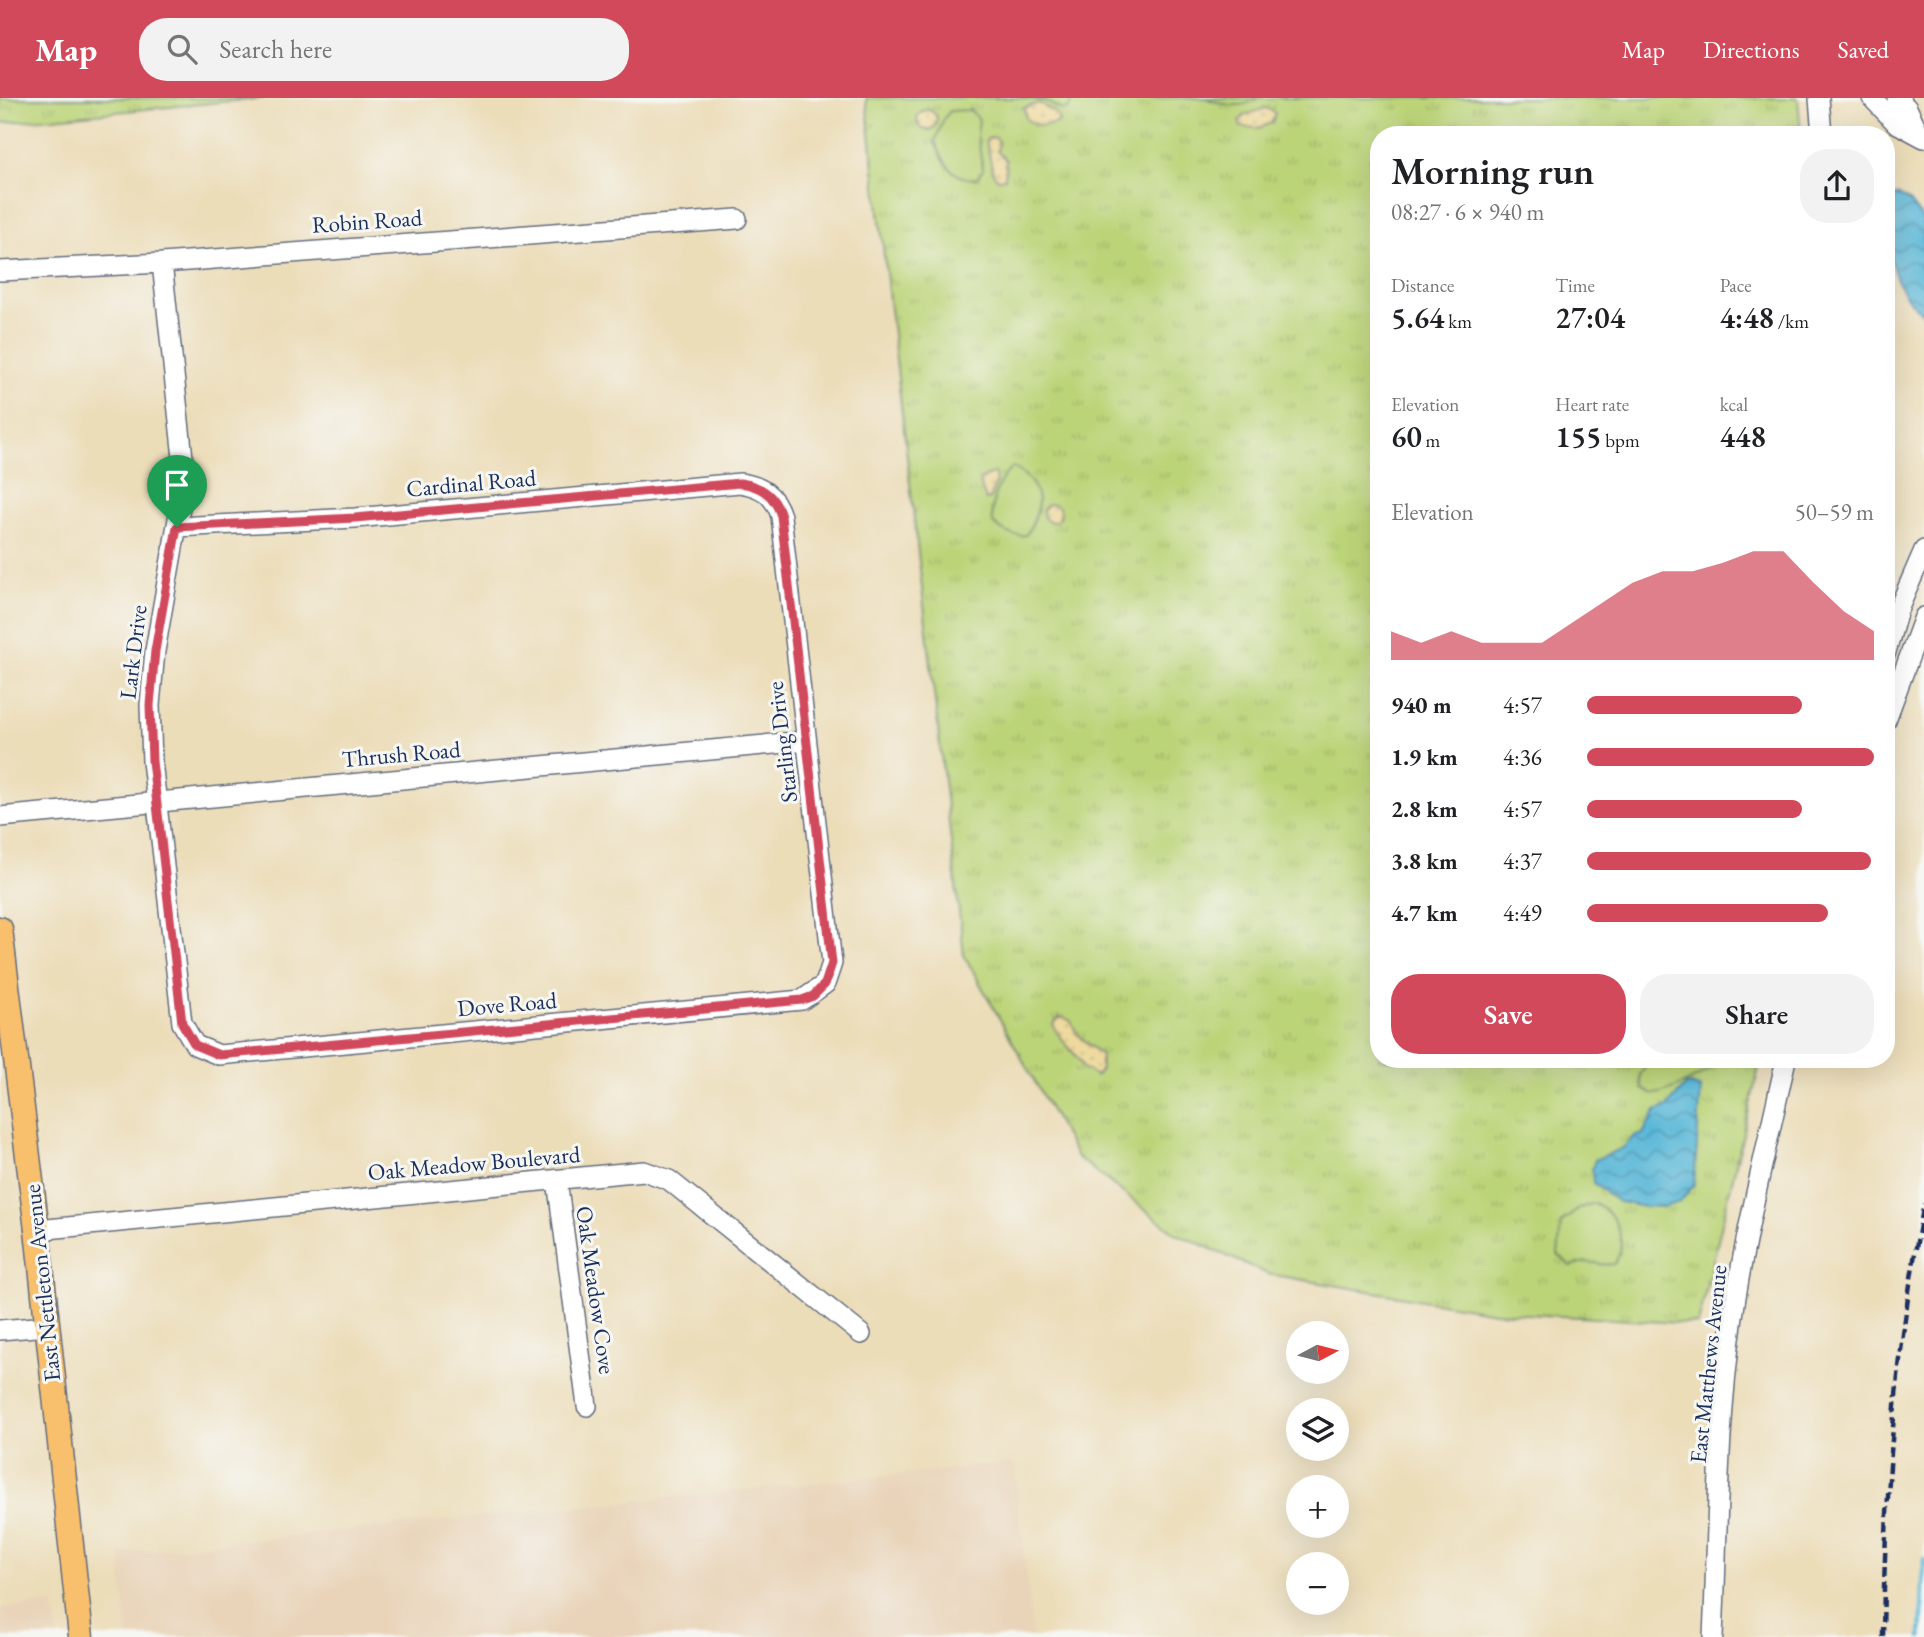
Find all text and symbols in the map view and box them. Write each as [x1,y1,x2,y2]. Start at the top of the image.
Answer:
search box [139,18,629,81]
text: Map [35,28,97,71]
icon: search [163,30,201,68]
text: Search here [219,32,332,66]
text: Map [1622,34,1665,65]
text: Directions [1703,34,1800,65]
text: Saved [1838,34,1889,65]
text: Morning run [1391,146,1594,195]
button: share [1800,149,1874,223]
text: 08:27 · 6 × 940 m [1391,197,1544,227]
street label: Robin Road [311,202,423,240]
text: Distance [1391,273,1454,298]
text: Time [1555,273,1595,298]
text: Pace [1720,273,1752,298]
text: 5.64 [1391,298,1444,337]
text: 27:04 [1555,298,1625,337]
text: 4:48 [1720,298,1774,337]
text: km [1444,309,1472,334]
text: /km [1774,309,1809,334]
text: Elevation [1391,392,1459,417]
text: Heart rate [1555,392,1629,417]
text: kcal [1720,392,1748,417]
text: 60 [1391,417,1422,456]
text: 155 [1555,417,1602,456]
text: 448 [1720,417,1766,456]
text: m [1422,428,1440,453]
text: bpm [1602,428,1640,453]
pin [147,455,207,527]
street label: Cardinal Road [405,462,537,504]
icon: arrive [158,466,196,504]
text: Elevation [1391,497,1474,527]
text: 50–59 m [1795,497,1874,527]
street label: Lark Drive [112,603,154,701]
street label: Starling Drive [760,680,804,804]
text: 940 m [1391,690,1452,720]
text: 4:57 [1503,690,1542,720]
street label: Thrush Road [340,734,462,774]
text: 1.9 km [1391,742,1458,772]
text: 4:36 [1503,742,1542,772]
text: 2.8 km [1391,794,1458,824]
text: 4:57 [1503,794,1542,824]
text: 3.8 km [1391,846,1458,876]
text: 4:37 [1503,846,1542,876]
text: 4.7 km [1391,898,1458,928]
text: 4:49 [1503,898,1542,928]
button: Save [1391,974,1626,1054]
button: Share [1640,974,1874,1054]
street label: Dove Road [456,985,558,1023]
street label: Oak Meadow Boulevard [366,1139,582,1187]
street label: East Nettleton Avenue [17,1183,67,1383]
street label: Oak Meadow Cove [569,1204,623,1376]
street label: East Matthews Avenue [1683,1263,1733,1465]
north arrow [1286,1321,1349,1384]
map controls [1286,1321,1349,1615]
button: layers [1286,1398,1349,1461]
button: + [1286,1475,1349,1538]
button: − [1286,1552,1349,1615]

